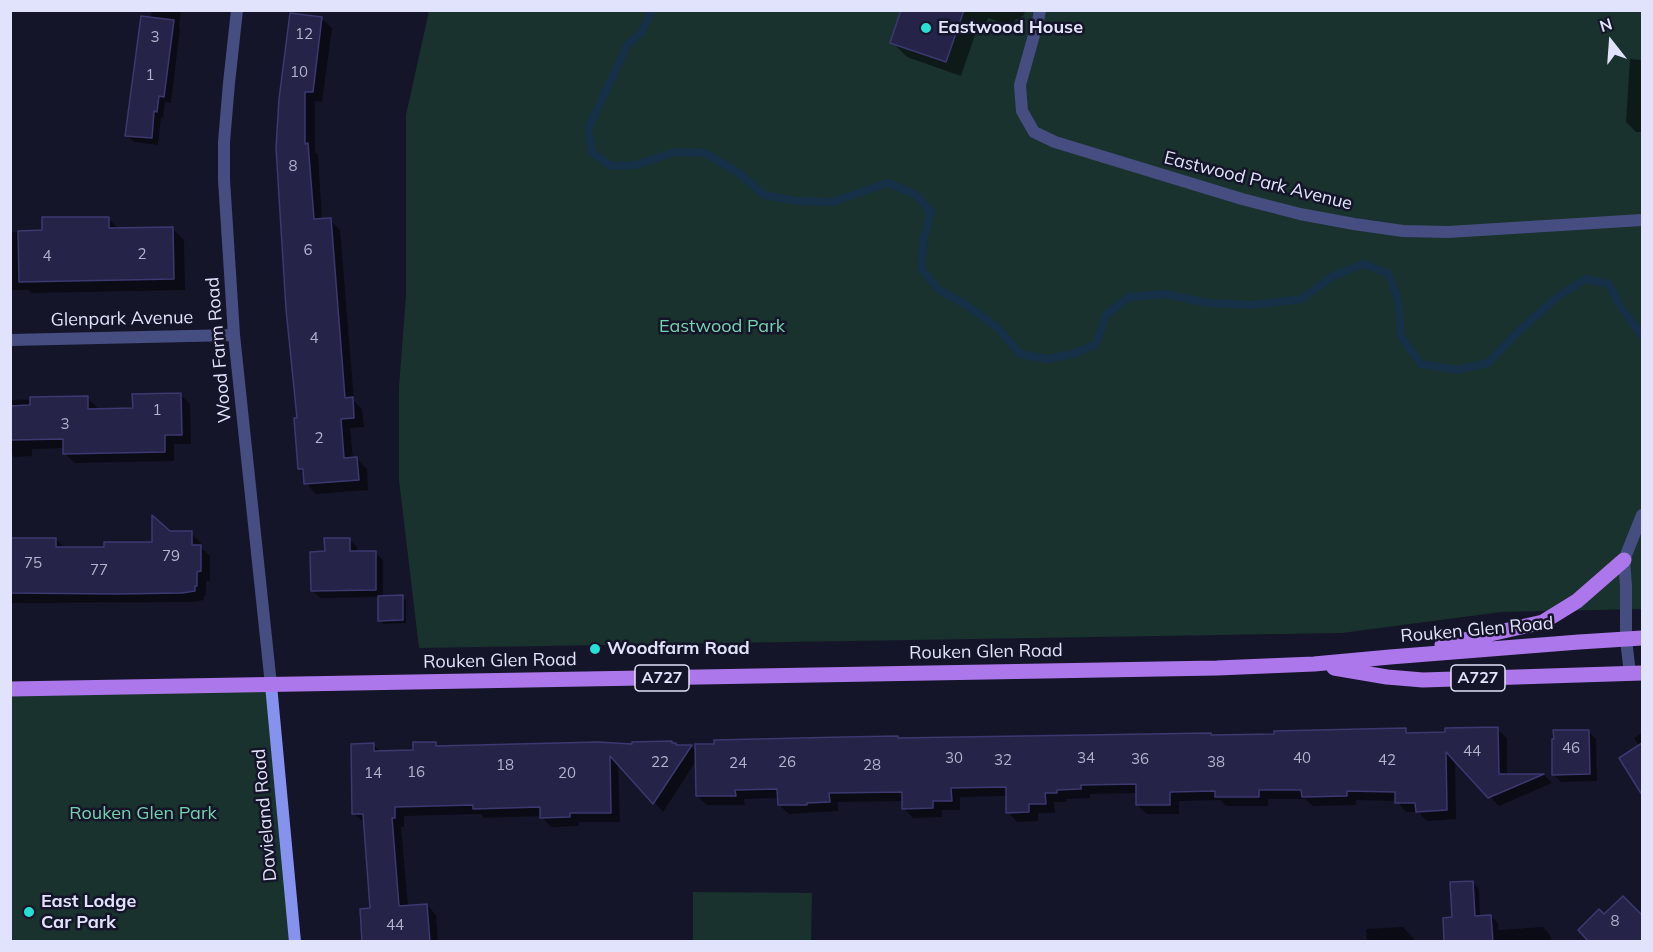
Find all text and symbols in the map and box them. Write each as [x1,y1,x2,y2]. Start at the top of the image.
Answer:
north arrow [1581,12,1641,72]
text: N [1597,13,1614,36]
place label: Eastwood House [938,17,1083,39]
marker: Eastwood House [919,21,933,35]
house number: 12 [295,25,313,43]
house number: 3 [151,28,159,46]
house number: 10 [290,63,308,81]
house number: 1 [146,66,154,84]
street label: Eastwood Park Avenue [1162,147,1354,215]
house number: 8 [289,157,297,175]
house number: 6 [304,241,312,259]
house number: 2 [138,245,146,263]
house number: 4 [43,247,51,265]
street label: Wood Farm Road [202,276,236,424]
street label: Glenpark Avenue [51,307,193,331]
park label: Eastwood Park [659,316,785,338]
house number: 4 [310,329,318,347]
house number: 1 [153,401,161,419]
house number: 3 [61,415,69,433]
house number: 2 [315,429,323,447]
house number: 79 [162,547,180,565]
house number: 75 [24,554,42,572]
house number: 77 [90,561,108,579]
street label: Rouken Glen Road [1400,613,1554,647]
place label: Woodfarm Road [607,638,750,660]
street label: Rouken Glen Road [909,640,1063,664]
marker: Woodfarm Road [588,642,602,656]
street label: Rouken Glen Road [423,649,577,673]
road number: A727 [635,665,689,691]
road number: A727 [1451,665,1505,691]
house number: 46 [1562,739,1580,757]
house number: 44 [1463,742,1481,760]
street label: Davieland Road [248,748,282,882]
house number: 30 [945,749,963,767]
house number: 34 [1077,749,1095,767]
house number: 40 [1293,749,1311,767]
house number: 36 [1131,750,1149,768]
house number: 32 [994,751,1012,769]
house number: 42 [1378,751,1396,769]
house number: 22 [651,753,669,771]
house number: 26 [778,753,796,771]
house number: 38 [1207,753,1225,771]
house number: 24 [729,754,747,772]
house number: 18 [496,756,514,774]
house number: 28 [863,756,881,774]
house number: 16 [407,763,425,781]
house number: 14 [364,764,382,782]
house number: 20 [558,764,576,782]
park label: Rouken Glen Park [69,803,217,825]
place label: East Lodge Car Park [41,891,136,934]
marker: East Lodge Car Park [22,905,36,919]
house number: 8 [1611,912,1619,930]
house number: 44 [386,916,404,934]

